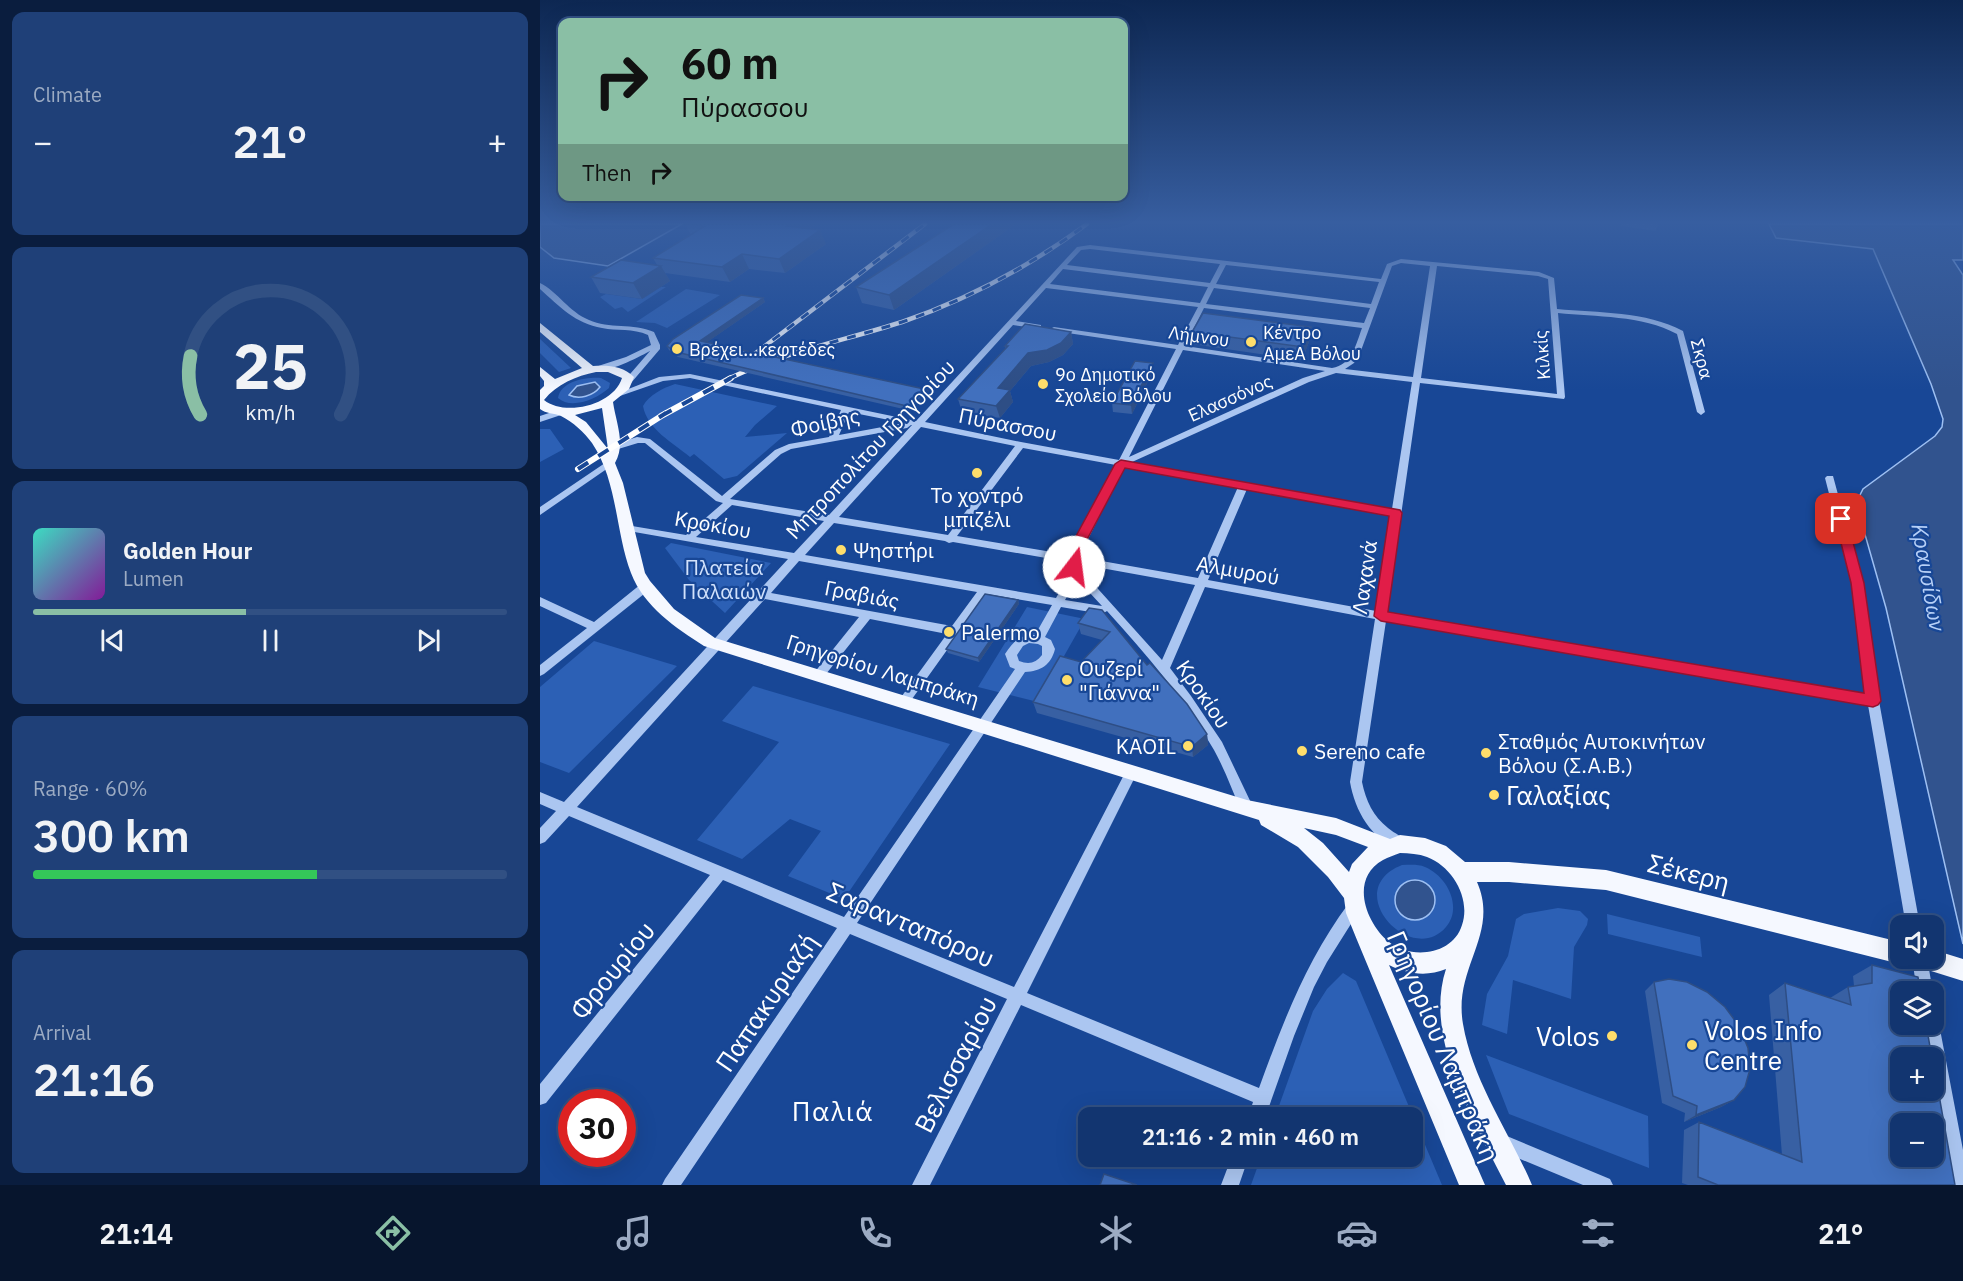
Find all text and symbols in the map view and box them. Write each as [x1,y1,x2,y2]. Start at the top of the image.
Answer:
text: 60 m [681,36,779,91]
icon: right [582,42,660,120]
text: Climate [33,81,102,108]
text: Πύρασσου [681,89,809,124]
text: 21° [232,112,308,170]
text: − [33,120,53,163]
text: + [487,120,507,163]
icon: right [644,156,677,189]
text: Then [582,158,632,187]
street label: Λήμνου [1167,320,1231,352]
place label: Κέντρο ΑμεΑ Βόλου [1263,321,1361,365]
text: 25 [233,325,307,406]
street label: Κιλκίς [1529,329,1555,380]
marker: Κέντρο ΑμεΑ Βόλου [1244,335,1258,349]
street label: Σκρα [1686,336,1718,382]
place label: Βρέχει...κεφτέδες [689,338,835,361]
marker: Βρέχει...κεφτέδες [670,342,684,356]
street label: Μητροπολίτου Γρηγορίου [779,353,961,545]
place label: 9ο Δημοτικό Σχολείο Βόλου [1055,363,1172,407]
street label: Ελασσόνος [1184,369,1276,427]
marker: 9ο Δημοτικό Σχολείο Βόλου [1036,377,1050,391]
text: km/h [245,398,295,426]
street label: Φοίβης [788,401,862,443]
street label: Πύρασσου [956,401,1060,447]
marker: Το χοντρό μπιζέλι [970,466,984,480]
place label: Το χοντρό μπιζέλι [930,481,1024,533]
pin [1815,493,1866,544]
icon: arrive [1824,502,1857,535]
street label: Κροκίου [672,503,754,545]
water label: Κραυσίδων [1905,521,1953,634]
position arrow [1042,535,1106,599]
text: Golden Hour [123,536,252,565]
place label: Ψηστήρι [853,536,934,564]
street label: Λαχανά [1345,538,1383,616]
marker: Ψηστήρι [834,543,848,557]
street label: Αλμυρού [1194,549,1282,591]
park label: Πλατεία Παλαιών [682,553,766,605]
text: Lumen [123,565,184,592]
street label: Γραβιάς [822,573,902,615]
place label: Palermo [961,618,1040,646]
icon: previous [96,624,129,657]
icon: pause [254,624,287,657]
icon: next [412,624,445,657]
marker: Palermo [942,625,956,639]
street label: Γρηγορίου Λαμπράκη [783,627,983,713]
place label: Ουζερί "Γιάννα" [1079,654,1160,706]
street label: Κροκίου [1170,654,1238,734]
marker: Ουζερί "Γιάννα" [1060,673,1074,687]
place label: Σταθμός Αυτοκινήτων Βόλου (Σ.Α.Β.) [1498,727,1706,779]
place label: KAOIL [1116,732,1176,760]
place label: Sereno cafe [1314,737,1426,765]
marker: KAOIL [1181,739,1195,753]
marker: Sereno cafe [1295,744,1309,758]
marker: Σταθμός Αυτοκινήτων Βόλου (Σ.Α.Β.) [1479,746,1493,760]
text: Range · 60% [33,775,148,802]
place label: Γαλαξίας [1506,778,1611,812]
marker: Γαλαξίας [1487,788,1501,802]
text: 300 km [33,806,190,864]
street label: Σέκερη [1644,845,1734,899]
street label: Σαρανταπόρου [822,873,1000,975]
street label: Φρουρίου [562,914,662,1026]
map controls [1890,915,1944,1167]
button: sound [1890,915,1944,969]
street label: Γρηγορίου Λαμπράκη [1380,925,1508,1167]
street label: Παπακυριαζή [707,926,825,1078]
button: layers [1890,981,1944,1035]
street label: Βελισσαρίου [906,990,1004,1138]
place label: Volos Info Centre [1704,1013,1822,1077]
text: Arrival [33,1019,91,1046]
place label: Volos [1536,1019,1600,1053]
marker: Volos [1605,1029,1619,1043]
marker: Volos Info Centre [1685,1038,1699,1052]
button: + [1890,1047,1944,1101]
text: 21:16 [33,1050,155,1108]
speed limit sign: 30 [558,1089,636,1167]
district label: Παλιά [792,1093,874,1128]
button: − [1890,1113,1944,1167]
text: 21:16 · 2 min · 460 m [1142,1122,1359,1151]
icon: directions [372,1212,414,1254]
icon: music [613,1212,655,1254]
icon: phone [854,1212,896,1254]
icon: climate [1095,1212,1137,1254]
icon: car [1336,1212,1378,1254]
icon: filters [1577,1212,1619,1254]
text: 21:14 [100,1216,173,1251]
text: 21° [1818,1216,1863,1251]

